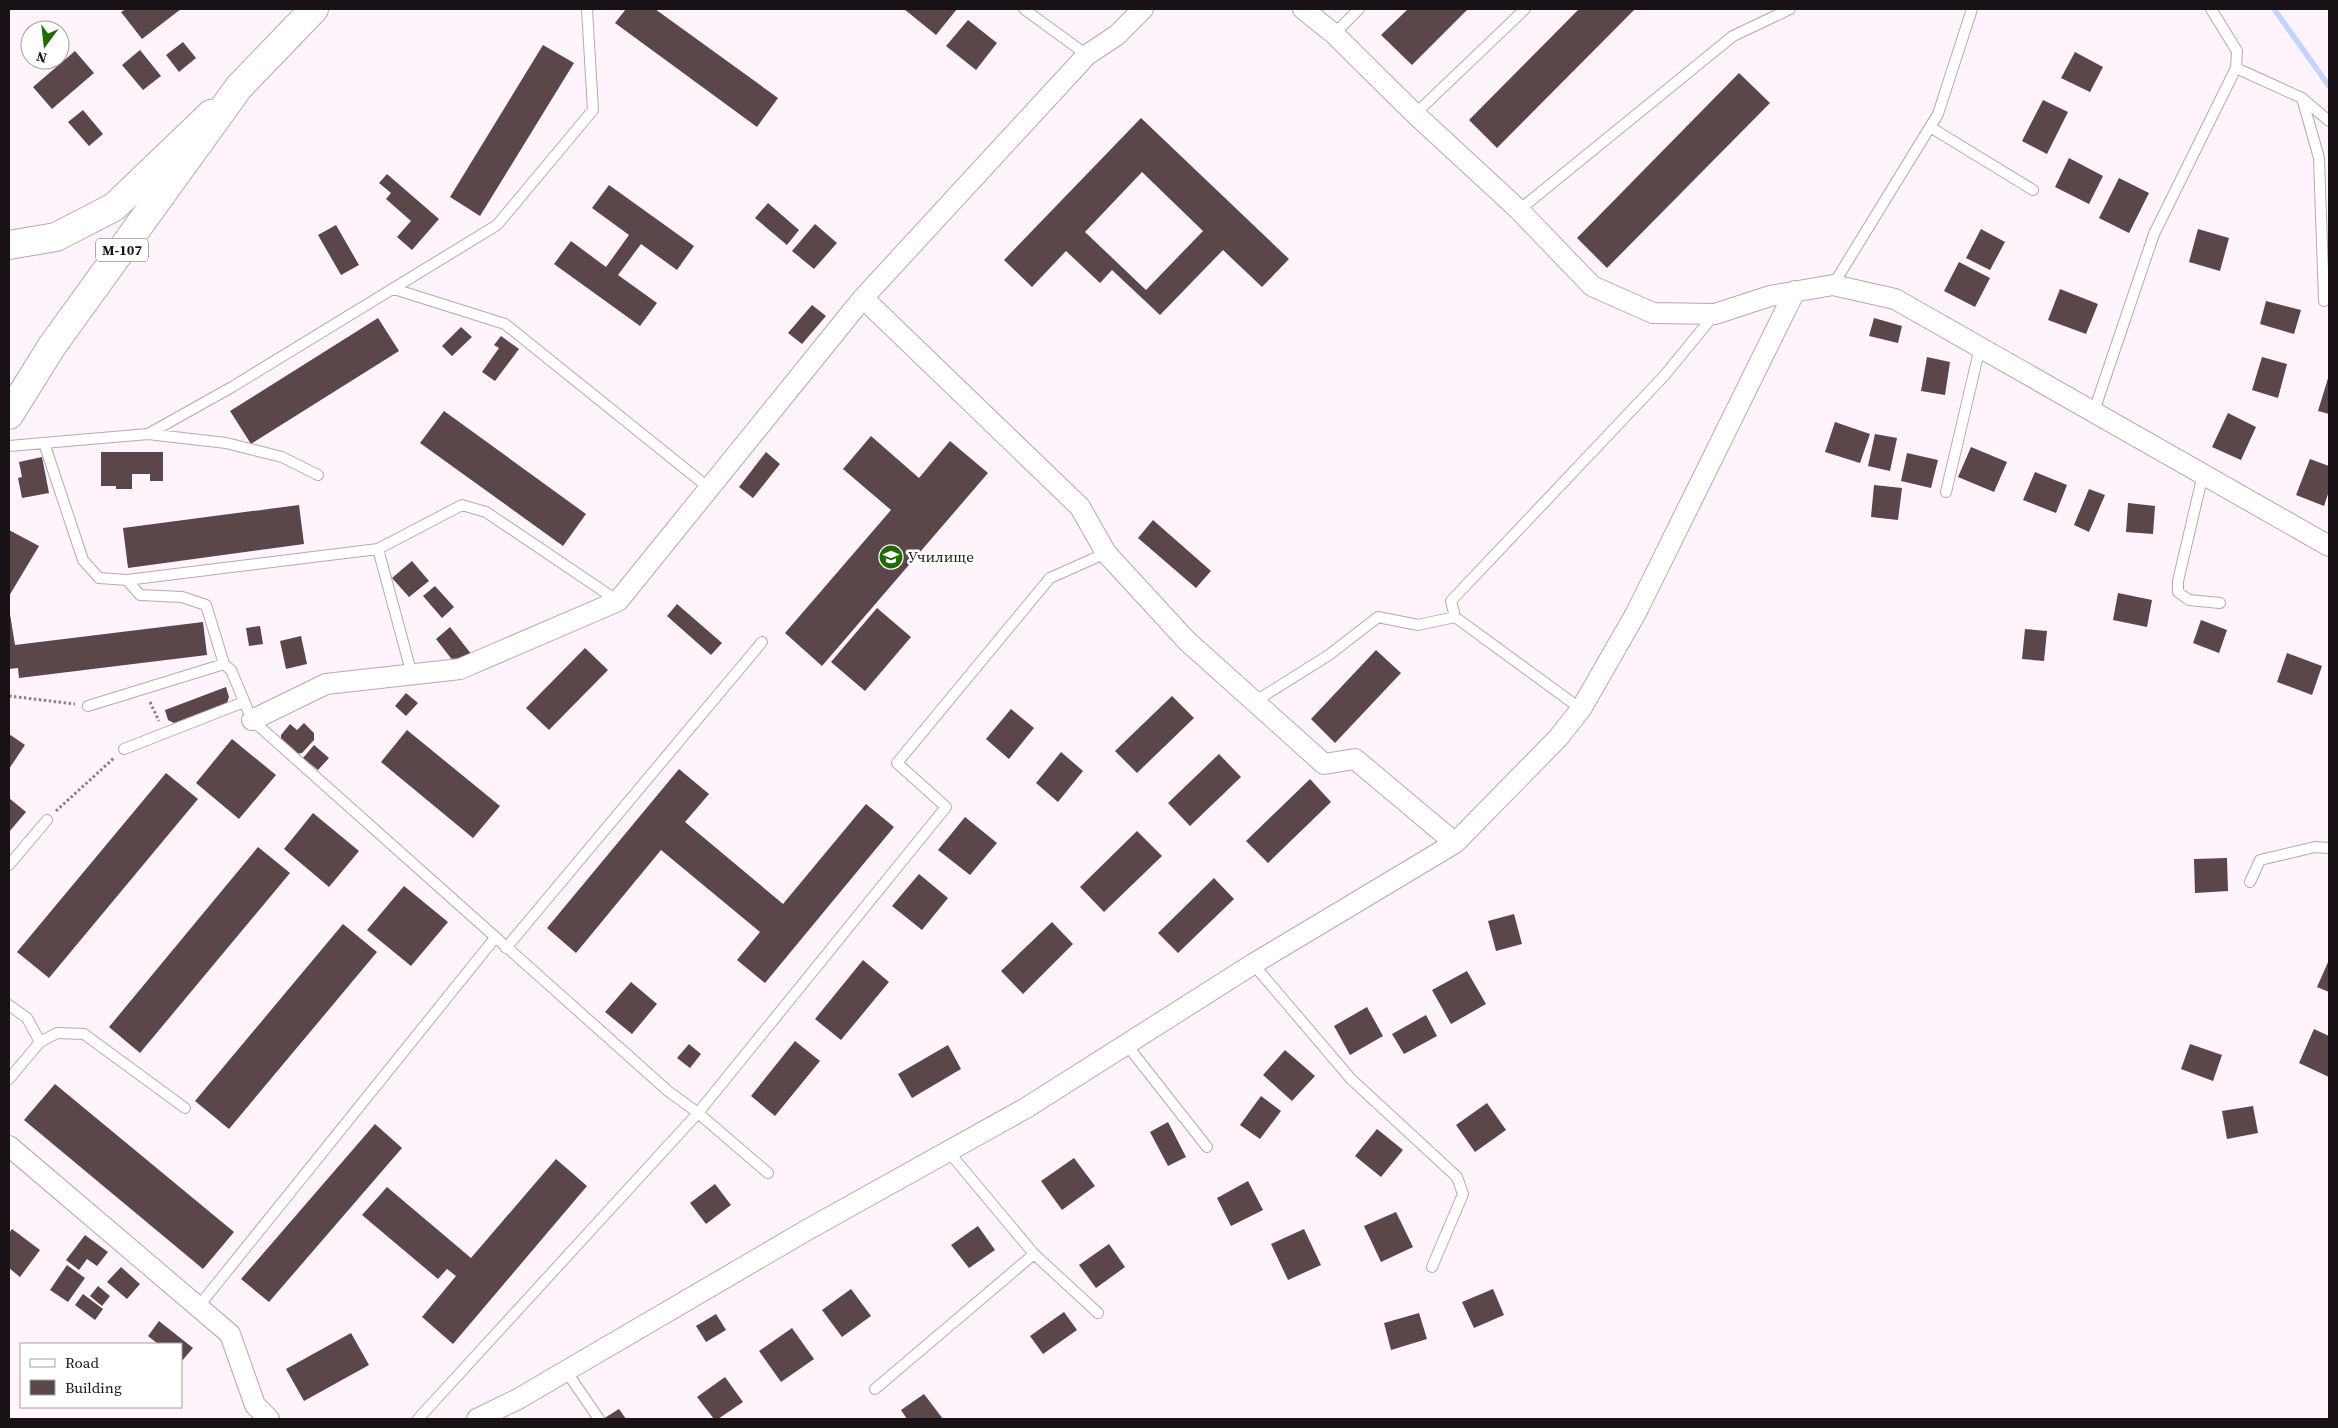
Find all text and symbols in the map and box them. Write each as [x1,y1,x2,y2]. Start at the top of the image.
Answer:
north arrow [20,20,70,70]
text: N [34,47,49,69]
road number: М-107 [96,238,148,262]
school or university icon: Училище [878,544,904,570]
place label: Училище [908,546,974,567]
legend [20,1343,182,1408]
text: Road [65,1352,99,1373]
text: Building [65,1377,122,1398]

